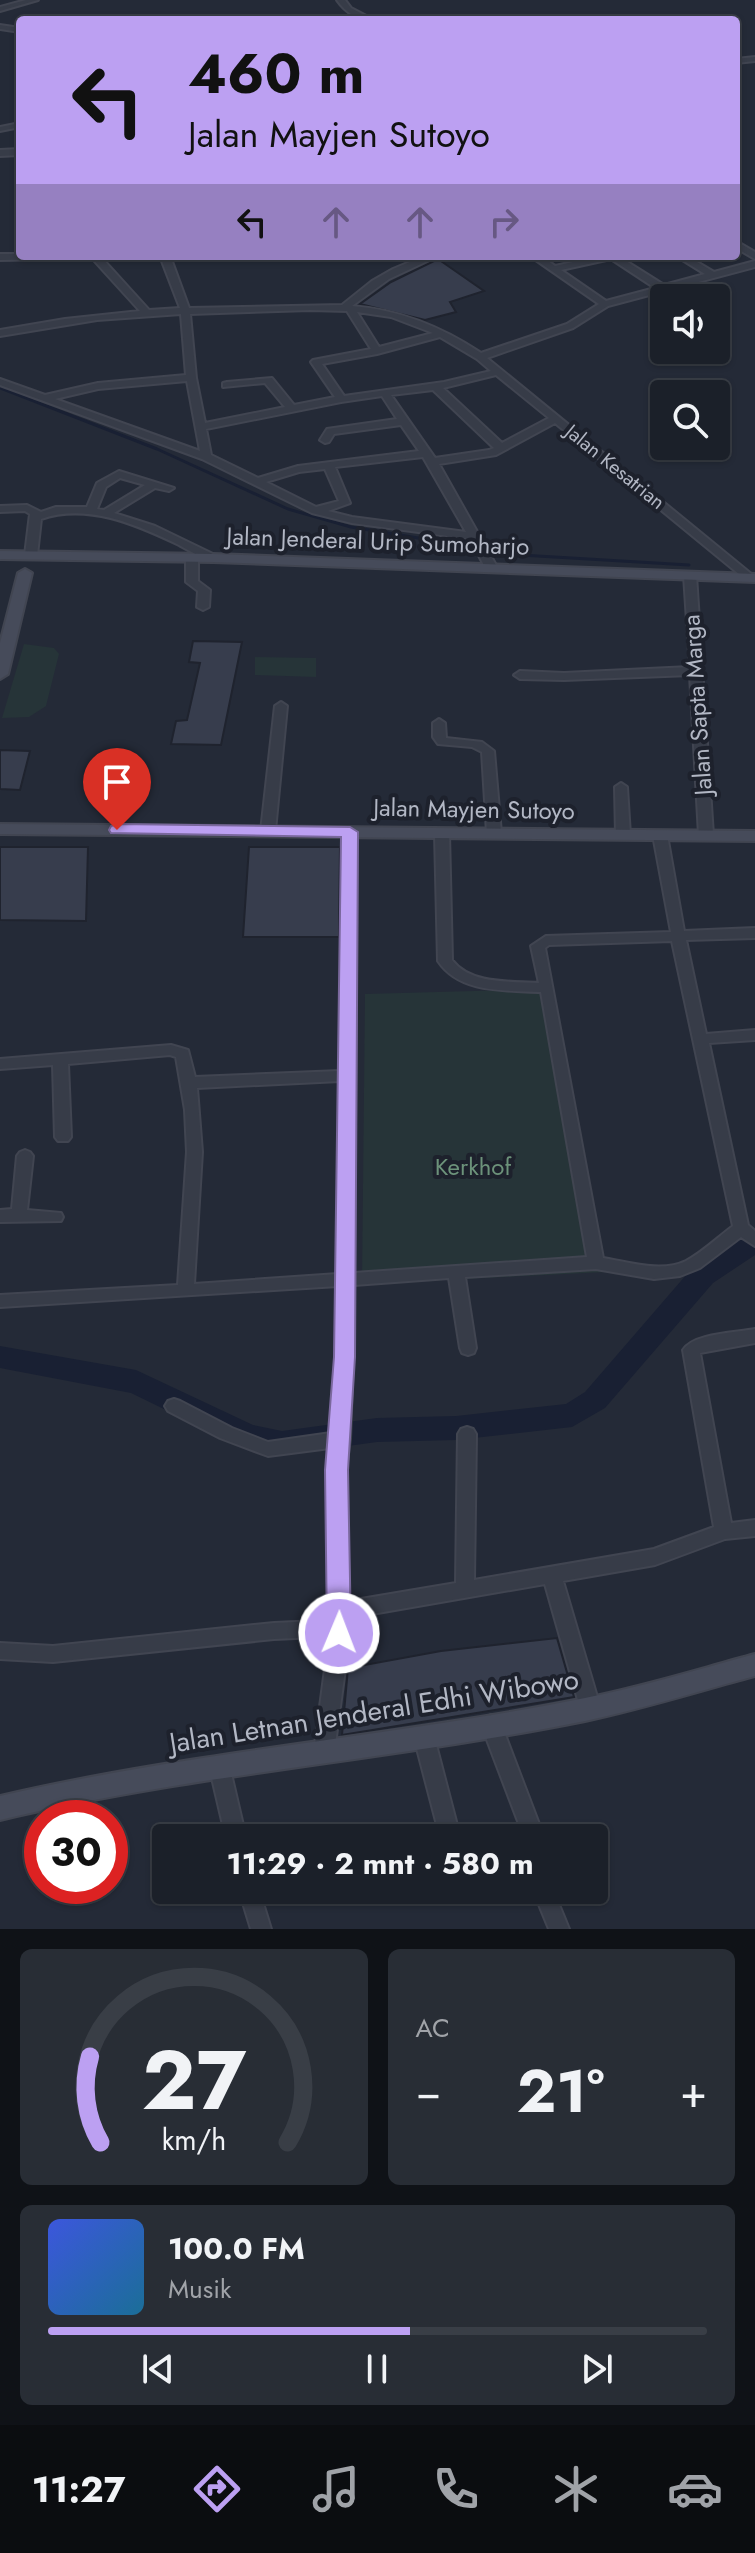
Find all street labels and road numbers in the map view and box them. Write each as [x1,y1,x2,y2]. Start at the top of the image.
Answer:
street label: Jalan Kesatrian [557,416,671,516]
street label: Jalan Jenderal Urip Sumoharjo [223,518,530,564]
street label: Jalan Sapta Marga [673,613,721,800]
street label: Jalan Mayjen Sutoyo [370,790,575,828]
street label: Jalan Letnan Jenderal Edhi Wibowo [162,1658,582,1764]

